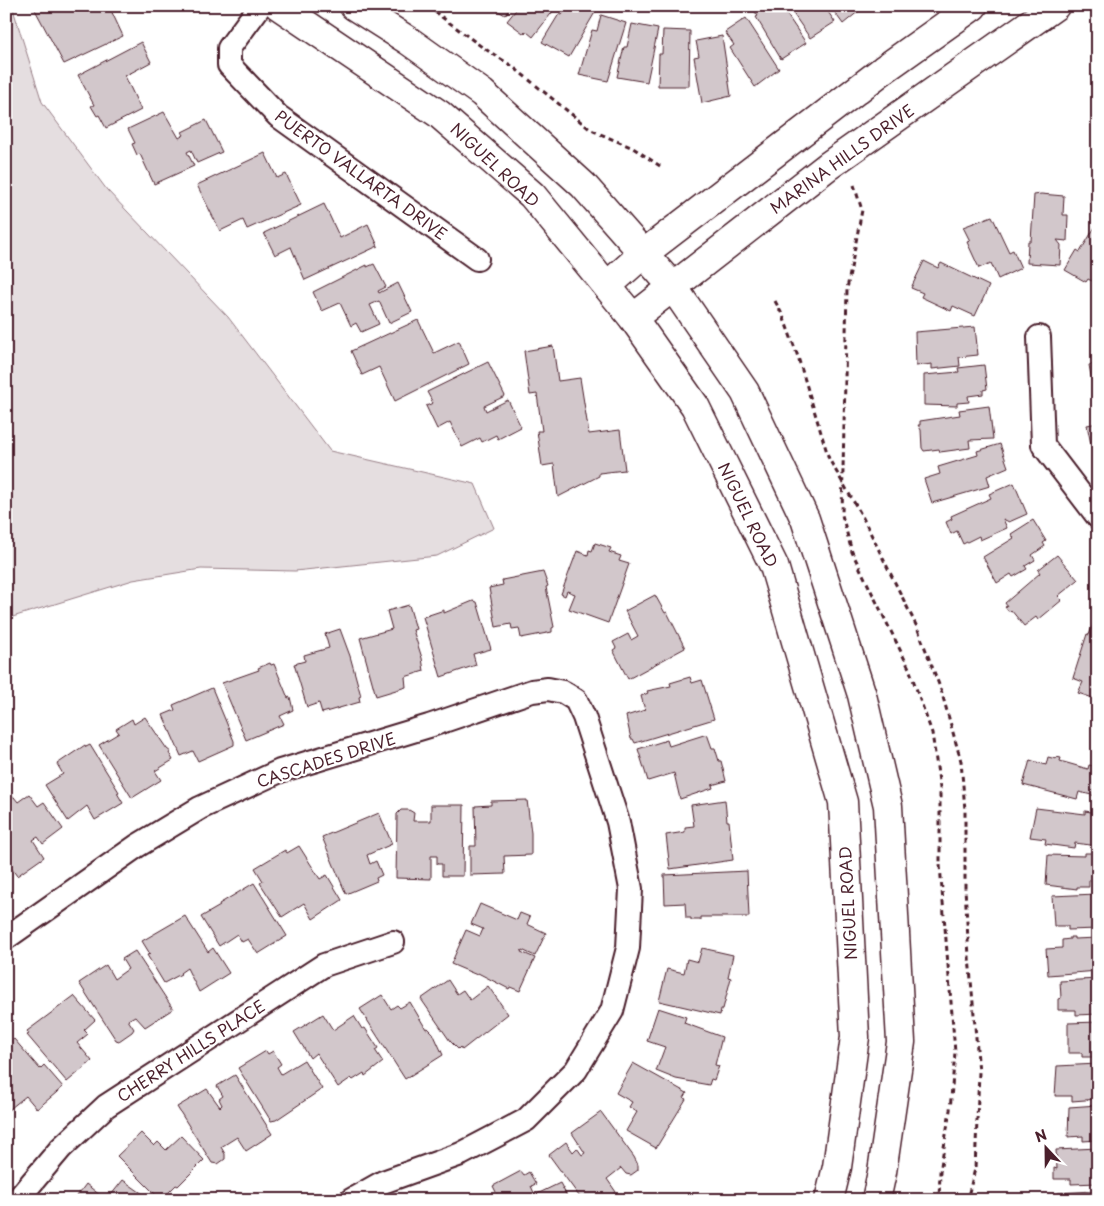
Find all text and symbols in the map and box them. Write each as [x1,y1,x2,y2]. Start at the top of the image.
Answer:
street label: MARINA HILLS DRIVE [764,98,918,219]
street label: PUERTO VALLARTA DRIVE [271,103,453,245]
street label: NIGUEL ROAD [446,117,546,212]
street label: NIGUEL ROAD [713,458,785,571]
street label: CASCADES DRIVE [253,725,398,793]
street label: NIGUEL ROAD [832,845,862,961]
street label: CHERRY HILLS PLACE [112,993,269,1107]
north arrow [1022,1124,1072,1174]
text: N [1032,1124,1050,1147]

